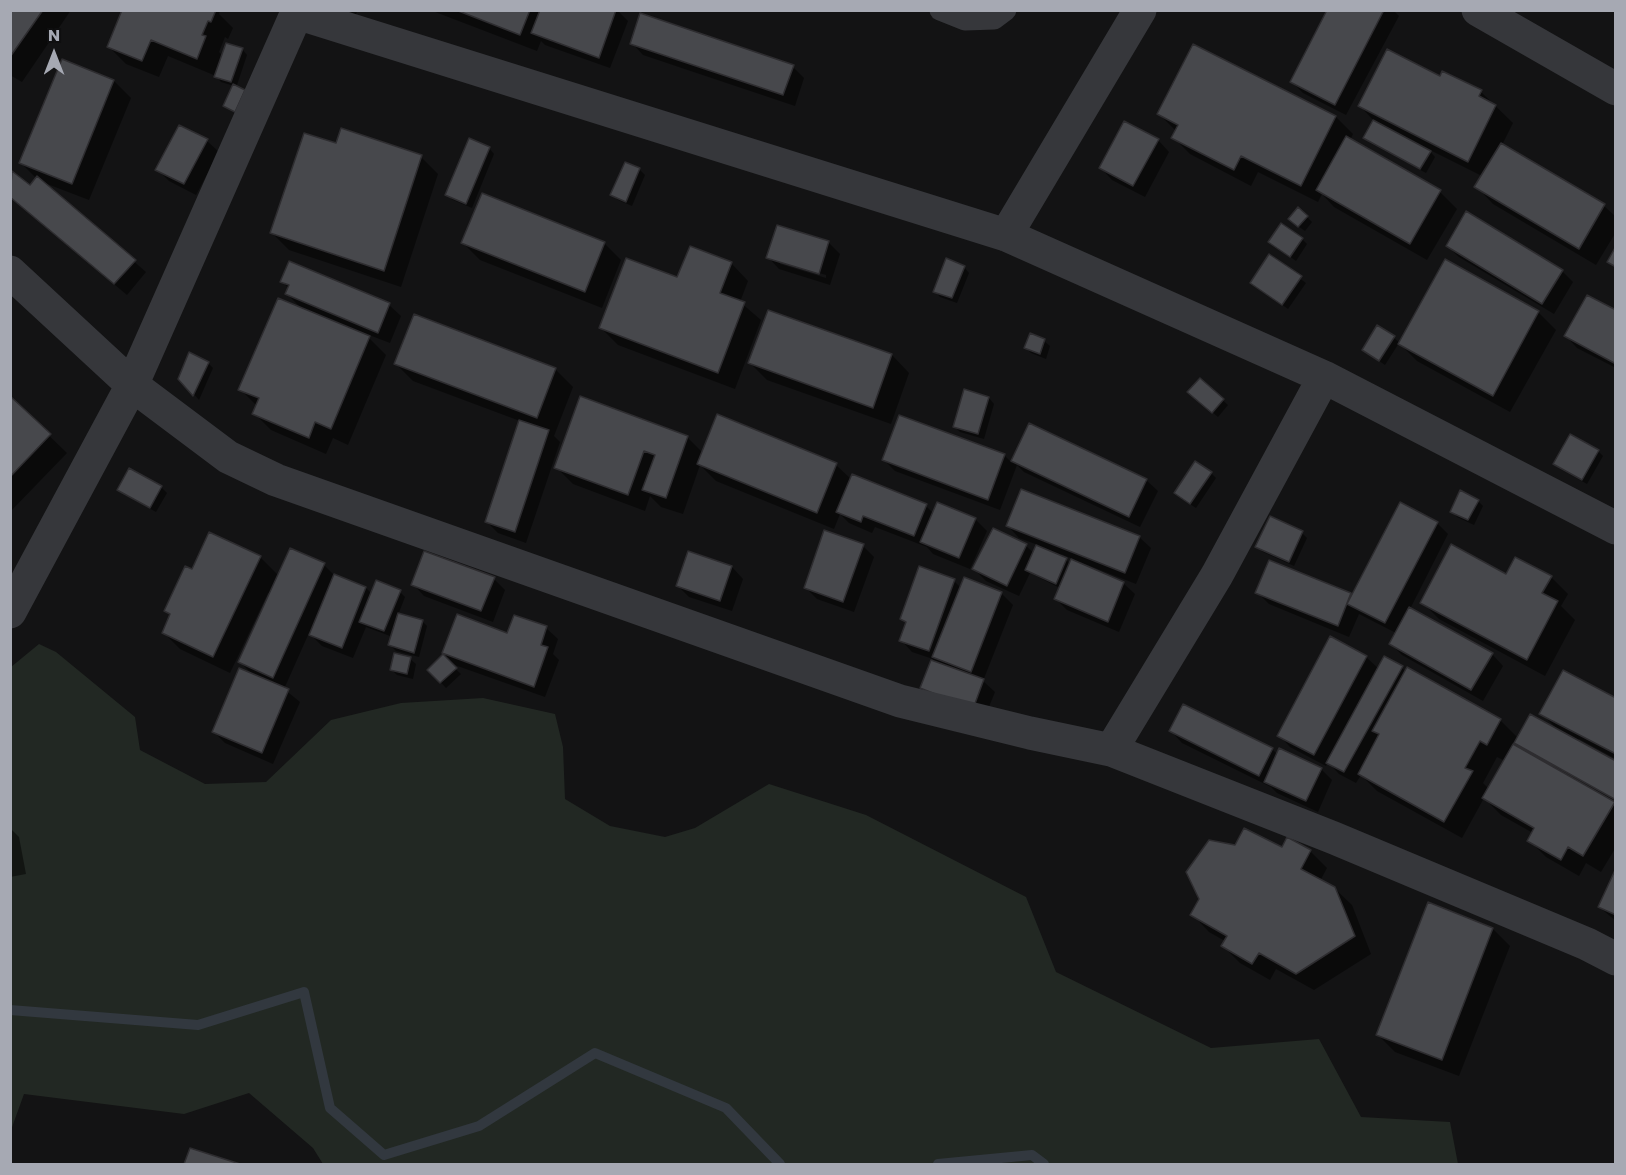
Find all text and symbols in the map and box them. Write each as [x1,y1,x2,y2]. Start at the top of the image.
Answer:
north arrow [24,24,84,84]
text: N [48,24,60,47]

